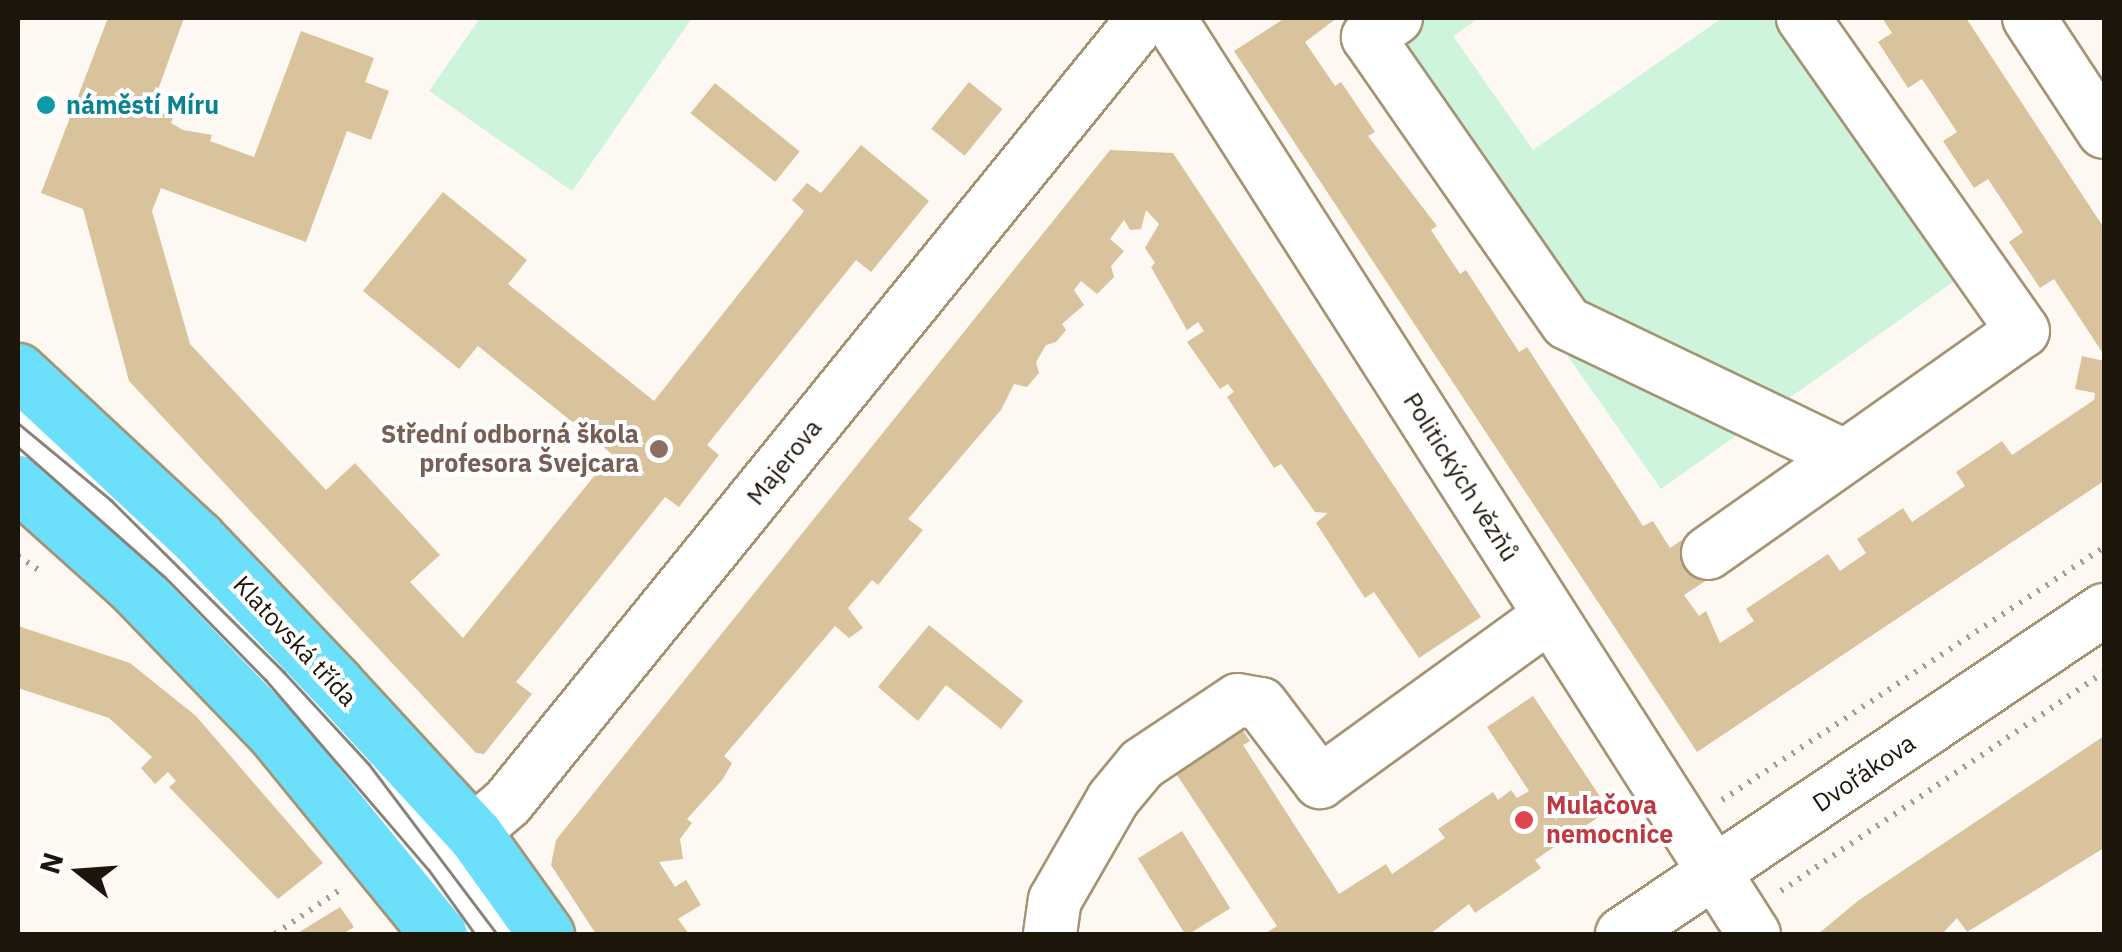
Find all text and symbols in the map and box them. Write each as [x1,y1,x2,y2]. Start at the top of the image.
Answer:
place label: náměstí Míru [66,90,219,120]
marker: náměstí Míru [35,94,57,116]
street label: Politických vězňů [1397,387,1525,567]
street label: Majerova [740,413,828,511]
place label: Střední odborná škola profesora Švejcara [381,420,639,479]
marker: Střední odborná škola profesora Švejcara [648,438,670,460]
street label: Klatovská třída [227,570,363,712]
street label: Dvořákova [1807,728,1921,818]
place label: Mulačova nemocnice [1546,791,1673,850]
marker: Mulačova nemocnice [1511,807,1537,833]
north arrow [30,822,130,922]
text: N [30,848,71,878]

